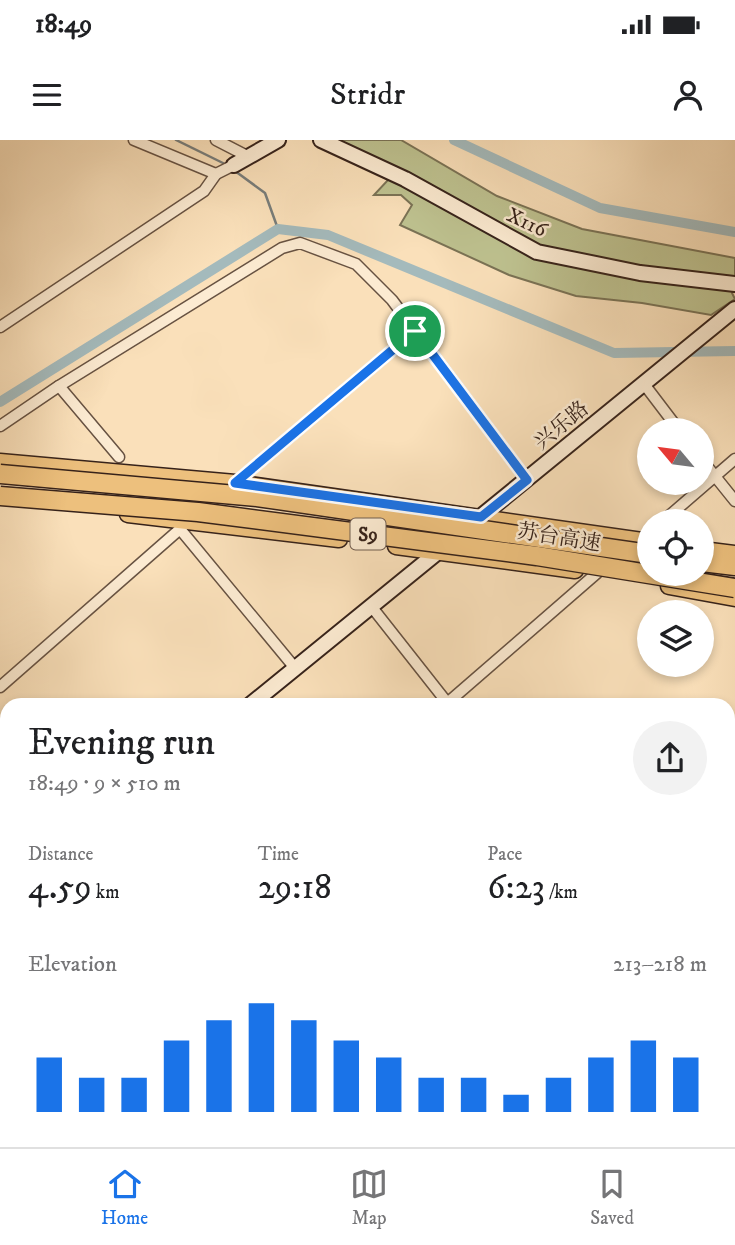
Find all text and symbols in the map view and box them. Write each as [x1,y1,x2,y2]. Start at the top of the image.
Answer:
text: 18:49 [35,8,92,41]
text: Stridr [330,75,405,115]
icon: menu [28,76,66,114]
icon: person [669,76,707,114]
street label: X116 [502,202,552,244]
pin [385,301,445,361]
icon: arrive [396,312,434,350]
street label: 兴乐路 [529,396,594,456]
north arrow [637,418,714,495]
map controls [637,418,714,677]
button: locate [637,509,714,586]
road number: S9 [350,518,386,550]
street label: 苏台高速 [515,519,602,557]
button: layers [637,600,714,677]
text: Evening run [28,719,215,767]
button: share [633,721,707,795]
text: 18:49 · 9 × 510 m [28,769,181,798]
text: Distance [28,843,93,866]
text: Time [258,843,299,866]
text: Pace [487,843,522,866]
text: 4.59 [28,866,92,910]
text: 29:18 [258,866,332,910]
text: 6:23 [487,866,545,910]
text: km [92,881,120,904]
text: /km [545,881,578,904]
text: Elevation [28,950,117,979]
text: 213–218 m [613,950,707,979]
tab: Home [101,1165,148,1230]
tab: Map [350,1165,388,1230]
tab: Saved [590,1165,634,1230]

